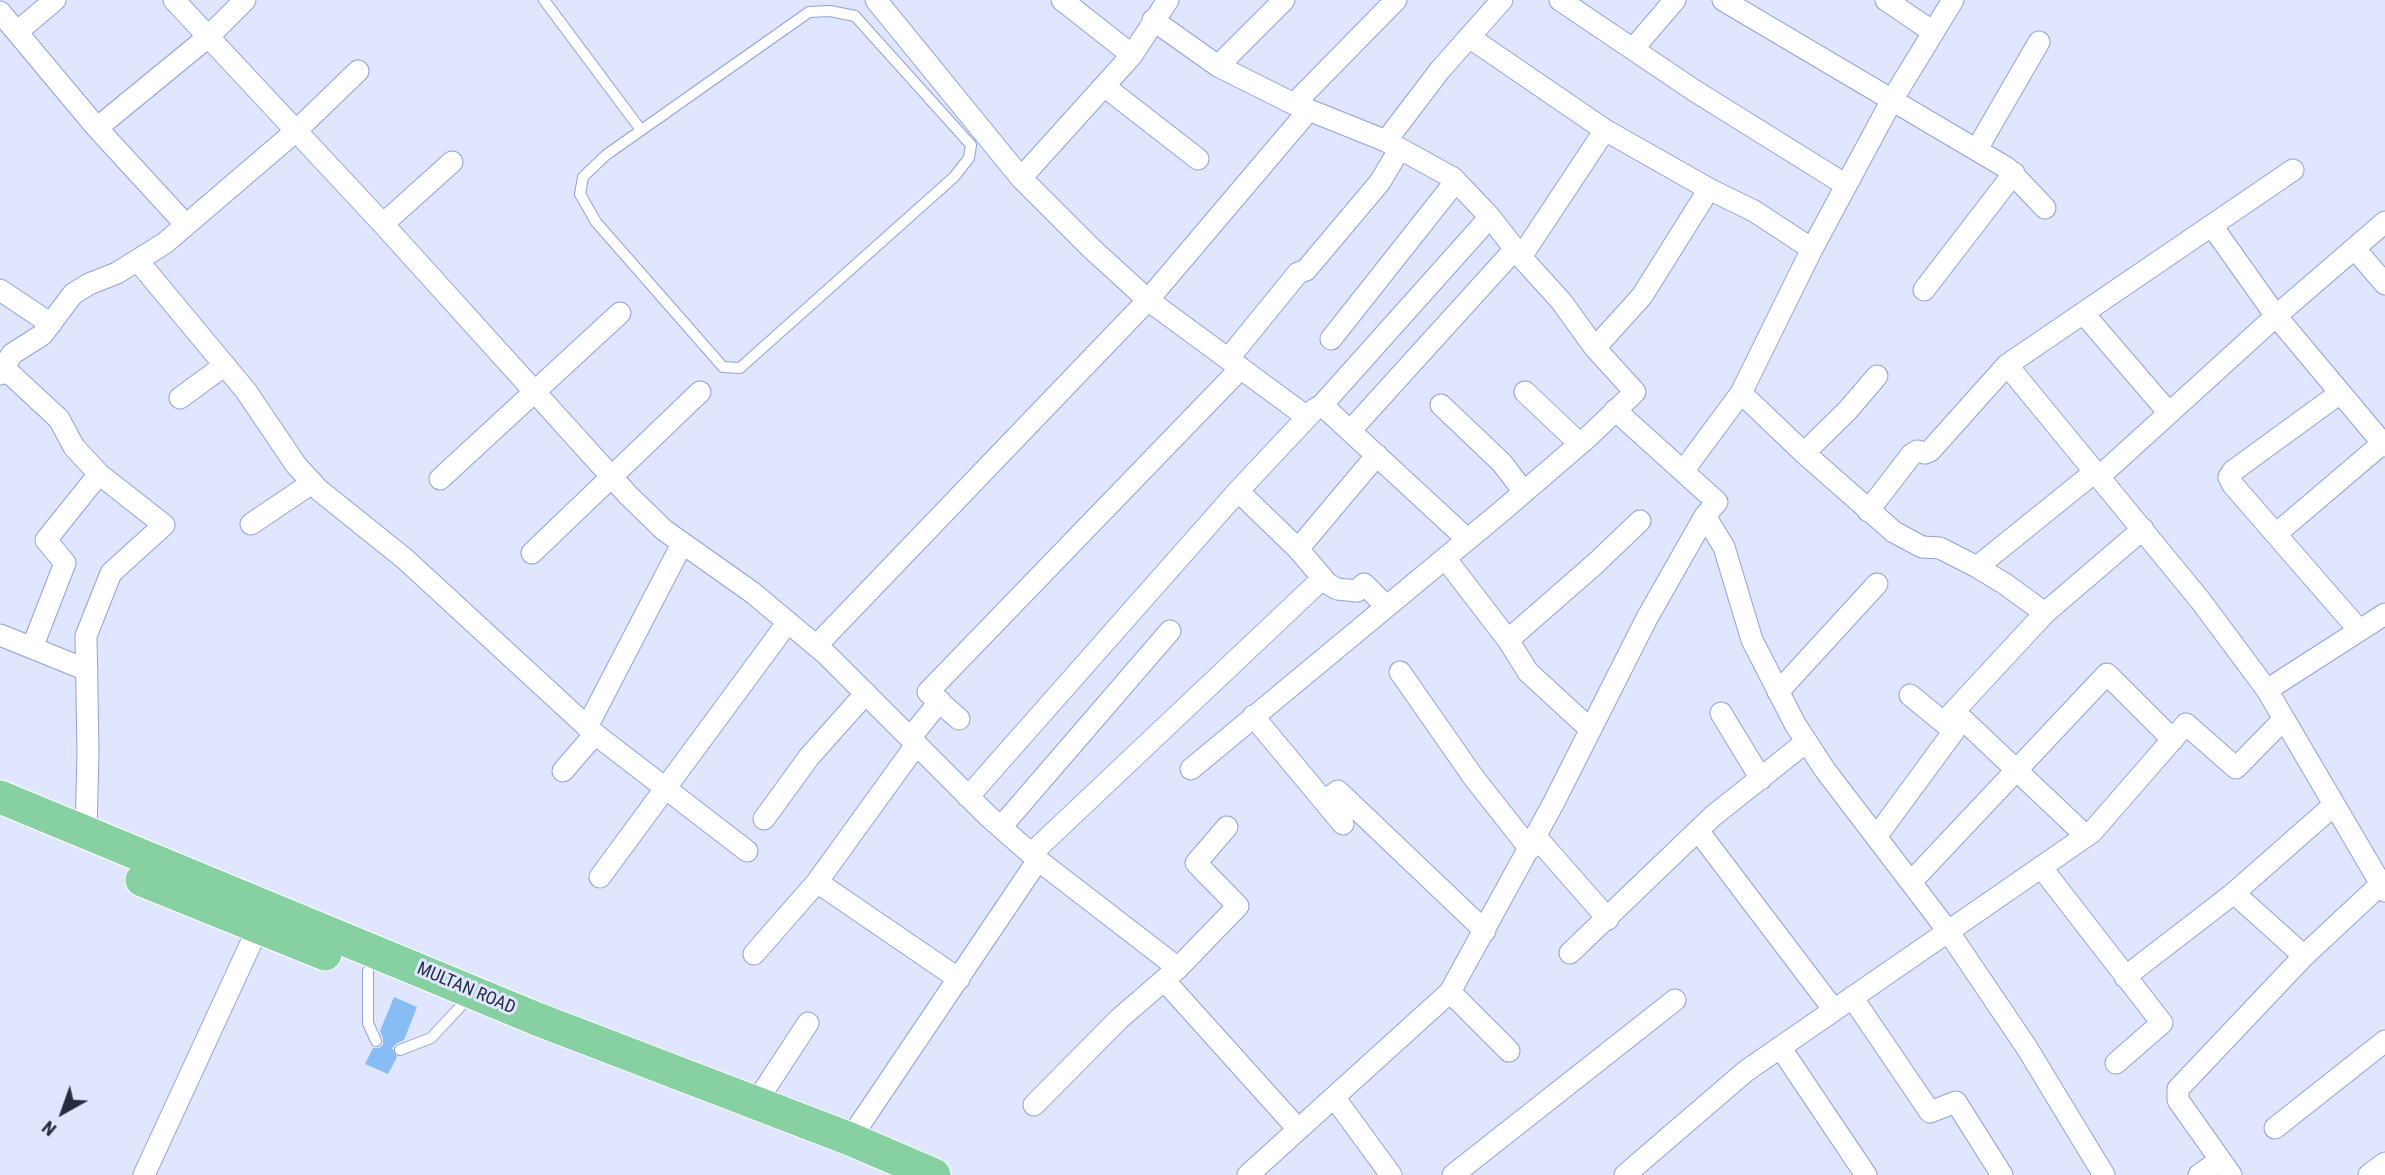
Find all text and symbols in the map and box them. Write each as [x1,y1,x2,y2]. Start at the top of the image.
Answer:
street label: MULTAN ROAD [413,959,519,1019]
north arrow [28,1077,98,1147]
text: N [37,1116,61,1141]

